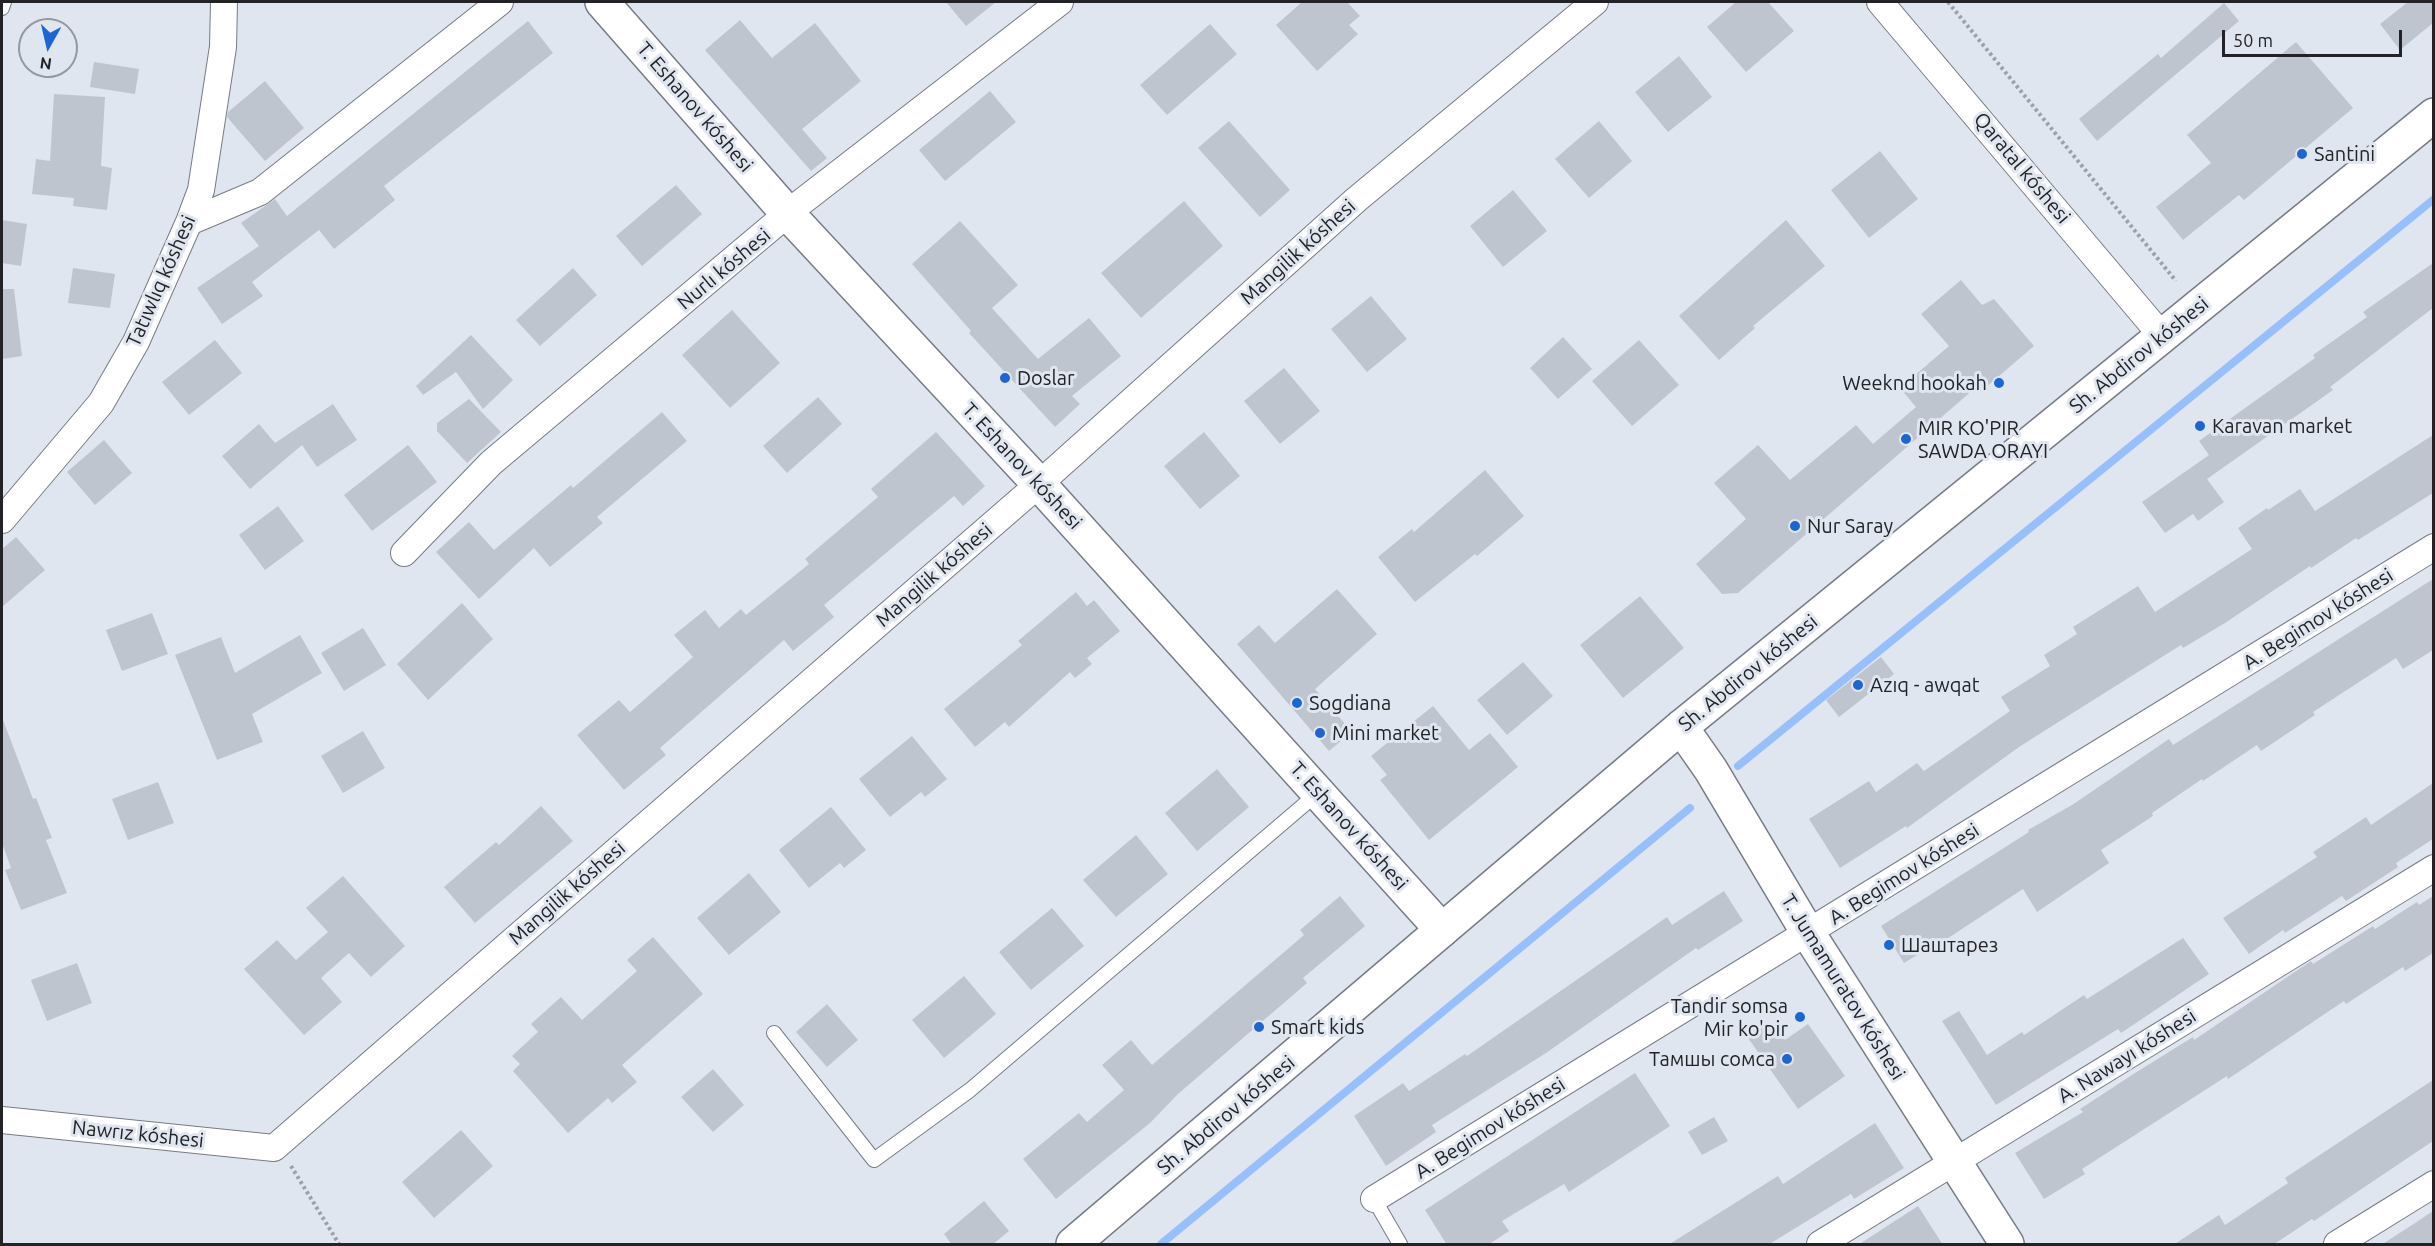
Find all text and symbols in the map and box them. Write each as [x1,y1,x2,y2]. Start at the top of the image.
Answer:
north arrow [18,18,78,78]
scale bar [2225,18,2405,56]
text: 50 m [2233,30,2273,50]
street label: T. Eshanov kóshesi [632,37,758,177]
text: N [39,54,53,74]
street label: Qaratal kóshesi [1969,108,2075,228]
place label: Santini [2314,142,2375,166]
marker: Santini [2295,147,2309,161]
street label: Mangilik kóshesi [1236,194,1360,310]
street label: Tatıwlıq kóshesi [121,212,201,350]
street label: Nurlı kóshesi [673,223,775,315]
street label: Sh. Abdirov kóshesi [2064,291,2214,419]
place label: Doslar [1017,366,1075,390]
marker: Doslar [998,371,1012,385]
place label: Weeknd hookah [1842,371,1987,395]
marker: Weeknd hookah [1992,376,2006,390]
street label: T. Eshanov kóshesi [957,398,1087,534]
place label: Karavan market [2212,414,2352,438]
place label: MIR KO'PIR SAWDA ORAYI [1918,416,2048,463]
marker: Karavan market [2193,419,2207,433]
marker: MIR KO'PIR SAWDA ORAYI [1899,432,1913,446]
place label: Nur Saray [1807,514,1893,538]
street label: Mangilik kóshesi [871,518,997,632]
marker: Nur Saray [1788,519,1802,533]
street label: A. Begimov kóshesi [2239,563,2397,675]
street label: Sh. Abdirov kóshesi [1673,609,1823,737]
place label: Azıq - awqat [1870,673,1980,697]
marker: Azıq - awqat [1851,678,1865,692]
place label: Sogdiana [1309,691,1391,715]
marker: Sogdiana [1290,696,1304,710]
place label: Mini market [1332,721,1439,745]
marker: Mini market [1313,726,1327,740]
street label: T. Eshanov kóshesi [1285,757,1413,895]
street label: A. Begimov kóshesi [1825,818,1983,930]
street label: Mangilik kóshesi [504,836,630,950]
street label: T. Jumamuratov kóshesi [1776,890,1910,1084]
place label: Шаштарез [1901,933,1998,957]
marker: Шаштарез [1882,938,1896,952]
place label: Tandir somsa Mir ko'pir [1671,994,1788,1041]
street label: A. Nawayı kóshesi [2053,1004,2201,1108]
marker: Tandir somsa Mir ko'pir [1793,1010,1807,1024]
place label: Smart kids [1271,1015,1364,1039]
marker: Smart kids [1252,1020,1266,1034]
place label: Тамшы сомса [1649,1047,1775,1071]
street label: Sh. Abdirov kóshesi [1152,1050,1300,1180]
marker: Тамшы сомса [1780,1052,1794,1066]
street label: A. Begimov kóshesi [1411,1072,1569,1184]
street label: Nawrız kóshesi [71,1115,205,1153]

